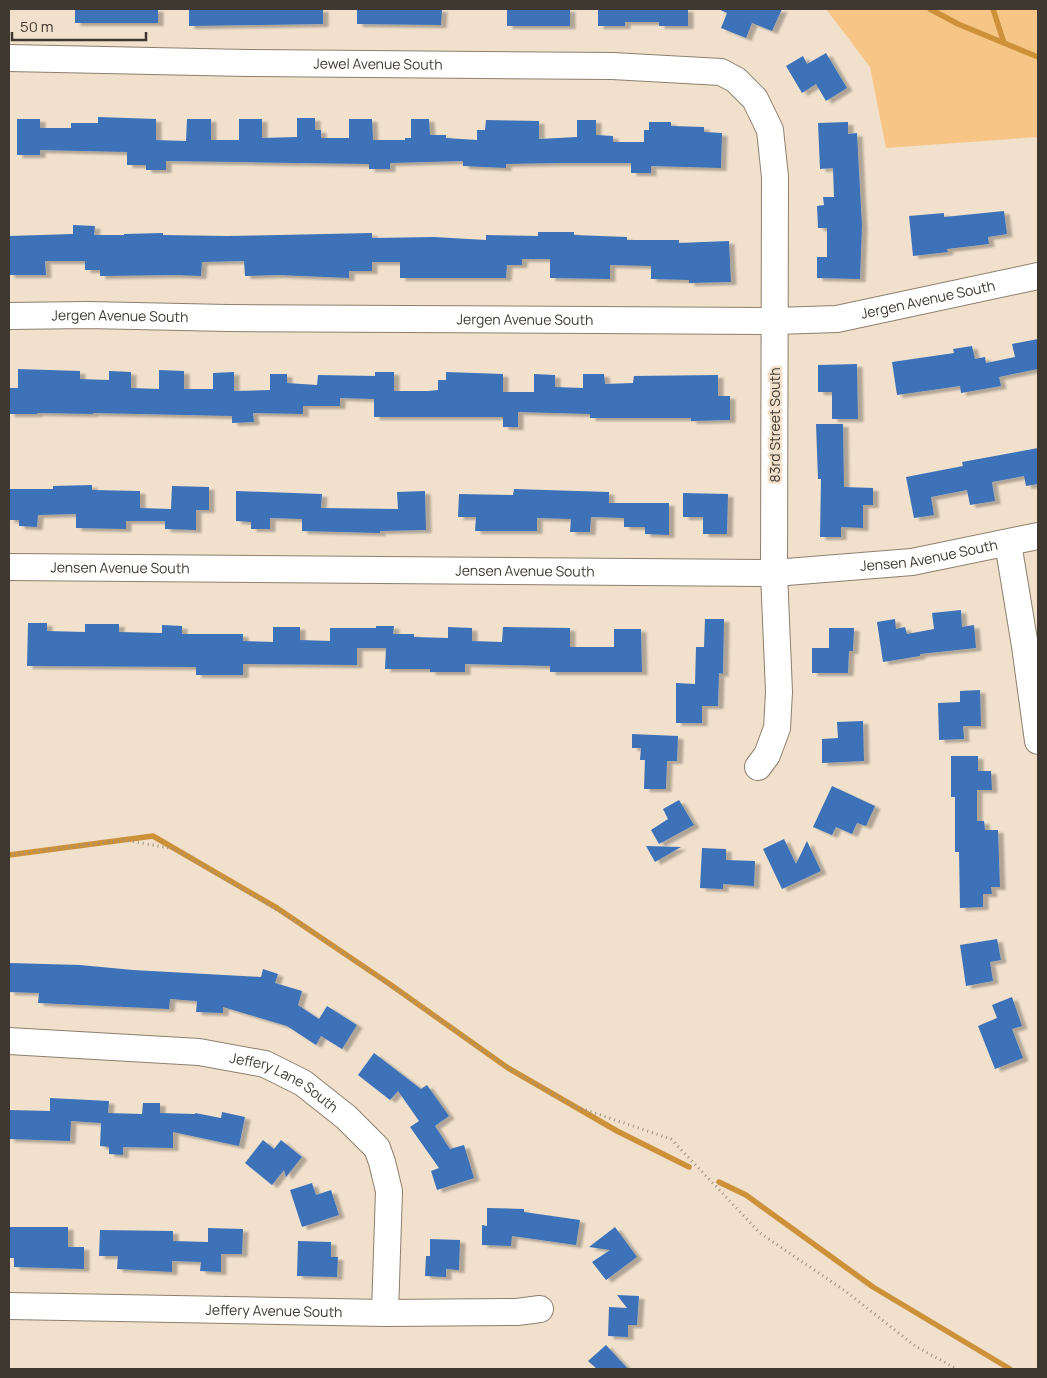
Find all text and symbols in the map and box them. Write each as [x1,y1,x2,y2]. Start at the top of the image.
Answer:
scale bar [12,10,146,42]
text: 50 m [20,16,54,37]
street label: Jewel Avenue South [313,54,443,74]
street label: Jergen Avenue South [859,275,997,323]
street label: Jergen Avenue South [51,305,189,326]
street label: Jergen Avenue South [456,309,593,329]
street label: 83rd Street South [765,368,784,482]
street label: Jensen Avenue South [859,535,999,575]
street label: Jensen Avenue South [50,557,190,577]
street label: Jensen Avenue South [455,561,595,581]
street label: Jeffery Lane South [228,1048,342,1116]
street label: Jeffery Avenue South [205,1300,343,1321]

